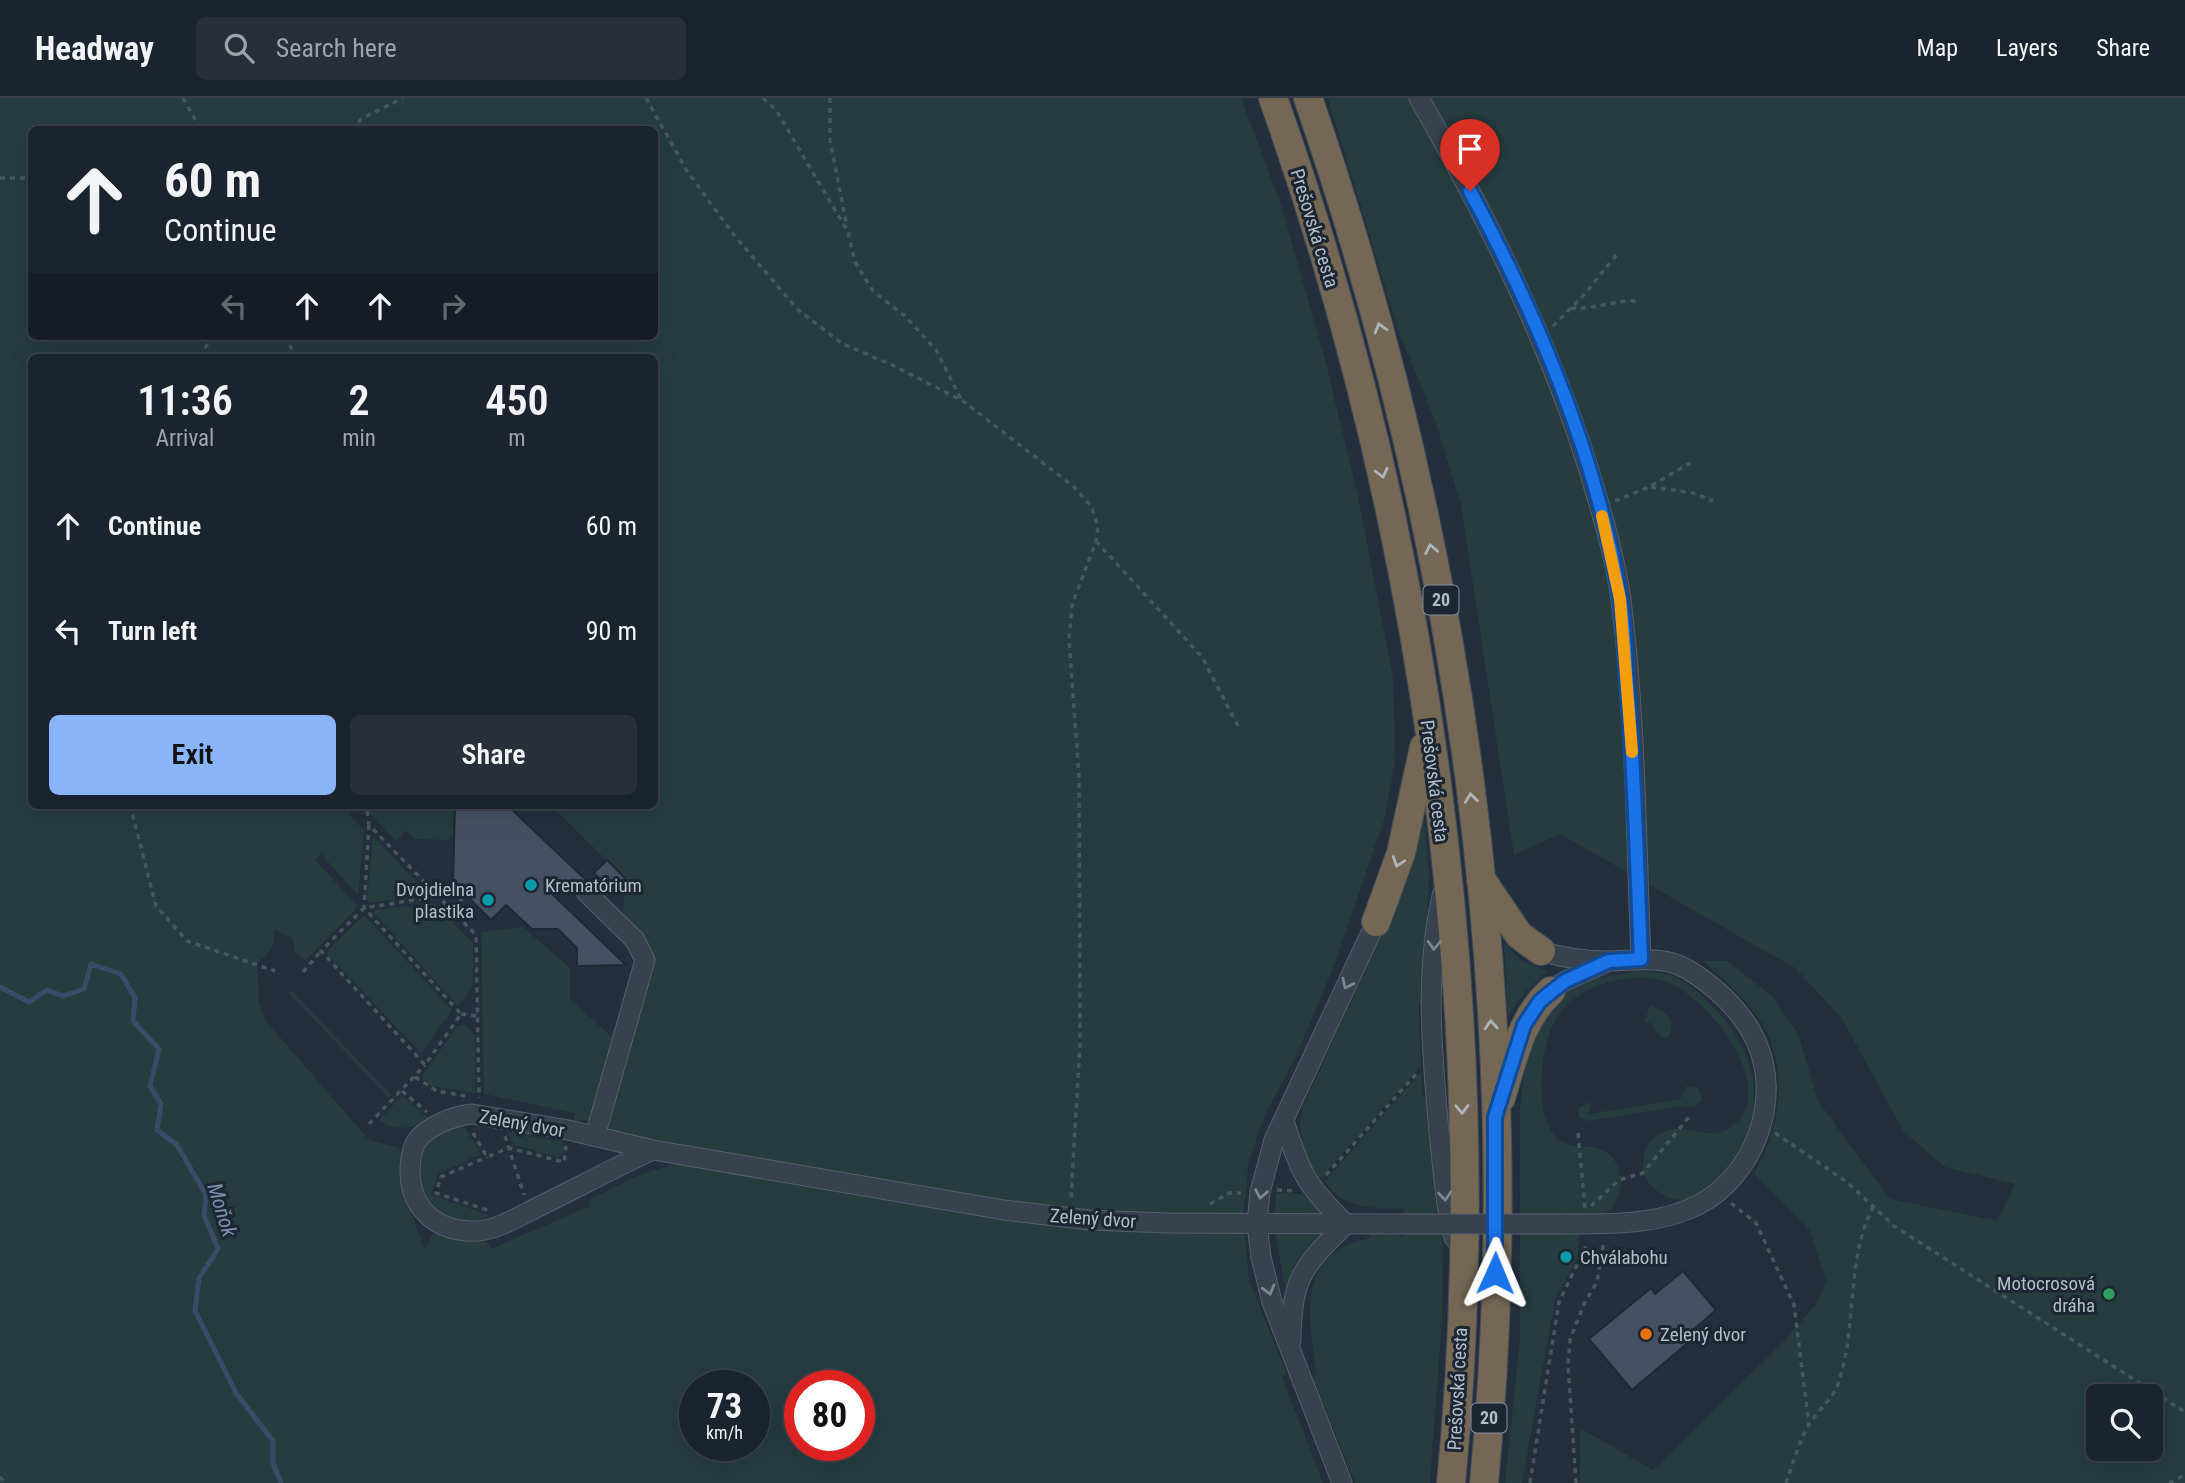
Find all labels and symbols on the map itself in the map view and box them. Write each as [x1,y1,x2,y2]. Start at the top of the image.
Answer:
pin [1440,119,1500,191]
street label: Prešovská cesta [1286,166,1344,290]
one-way arrow [1374,322,1388,334]
one-way arrow [1374,467,1388,479]
one-way arrow [1425,543,1440,555]
road number: 20 [1424,586,1458,614]
street label: Prešovská cesta [1416,719,1453,844]
one-way arrow [1463,792,1478,804]
one-way arrow [1392,856,1406,868]
place label: Krematórium [545,874,642,897]
marker: Krematórium [523,877,539,893]
place label: Dvojdielna plastika [396,878,474,923]
marker: Dvojdielna plastika [480,892,496,908]
one-way arrow [1426,939,1441,950]
one-way arrow [1341,977,1355,989]
one-way arrow [1484,1019,1499,1030]
one-way arrow [1454,1104,1469,1115]
street label: Zelený dvor [478,1105,567,1142]
water label: Moňok [203,1180,242,1241]
one-way arrow [1254,1188,1269,1200]
one-way arrow [1437,1191,1452,1202]
street label: Zelený dvor [1049,1204,1137,1233]
position arrow [1458,1236,1532,1310]
place label: Chválabohu [1580,1246,1668,1269]
marker: Chválabohu [1558,1249,1574,1265]
place label: Motocrosová dráha [1997,1272,2095,1317]
one-way arrow [1261,1284,1276,1296]
marker: Motocrosová dráha [2101,1286,2117,1302]
place label: Zelený dvor [1660,1323,1746,1346]
marker: Zelený dvor [1638,1326,1654,1342]
street label: Prešovská cesta [1443,1327,1472,1451]
speed limit sign: 80 [784,1370,875,1461]
road number: 20 [1472,1404,1506,1433]

